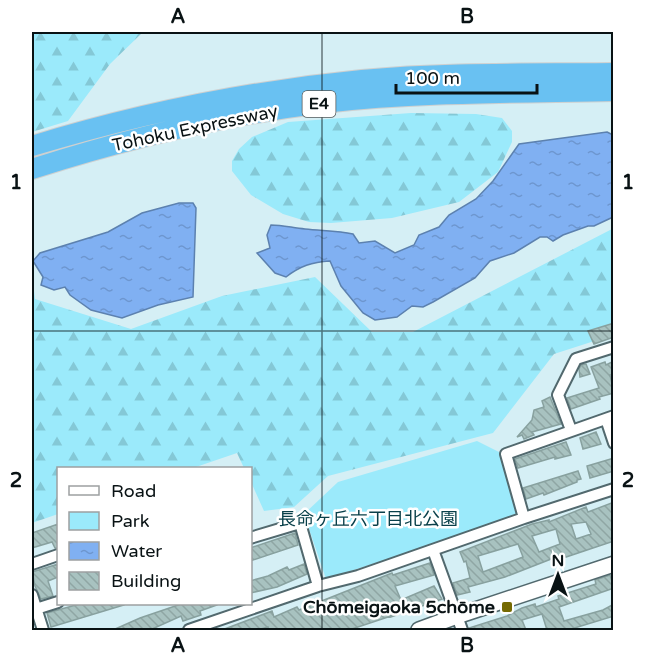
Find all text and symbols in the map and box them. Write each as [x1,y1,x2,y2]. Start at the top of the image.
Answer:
text: A [171,5,186,29]
text: B [460,5,474,29]
scale bar [396,57,537,95]
text: 100 m [405,67,460,89]
road number: E4 [302,91,336,117]
street label: Tohoku Expressway [110,100,280,156]
text: 1 [10,171,22,195]
text: 1 [622,171,634,195]
legend [57,467,252,605]
text: 2 [10,469,22,493]
text: 2 [622,469,634,493]
text: Road [111,480,156,502]
park label: 長命ヶ丘六丁目北公園 [278,508,458,530]
text: Park [111,510,150,532]
text: Water [111,540,162,562]
north arrow [528,545,588,605]
text: N [552,551,564,571]
text: Building [111,570,181,592]
place label: Chōmeigaoka 5chōme [303,596,495,618]
marker: Chōmeigaoka 5chōme [500,600,514,614]
text: A [171,634,186,658]
text: B [460,634,474,658]

